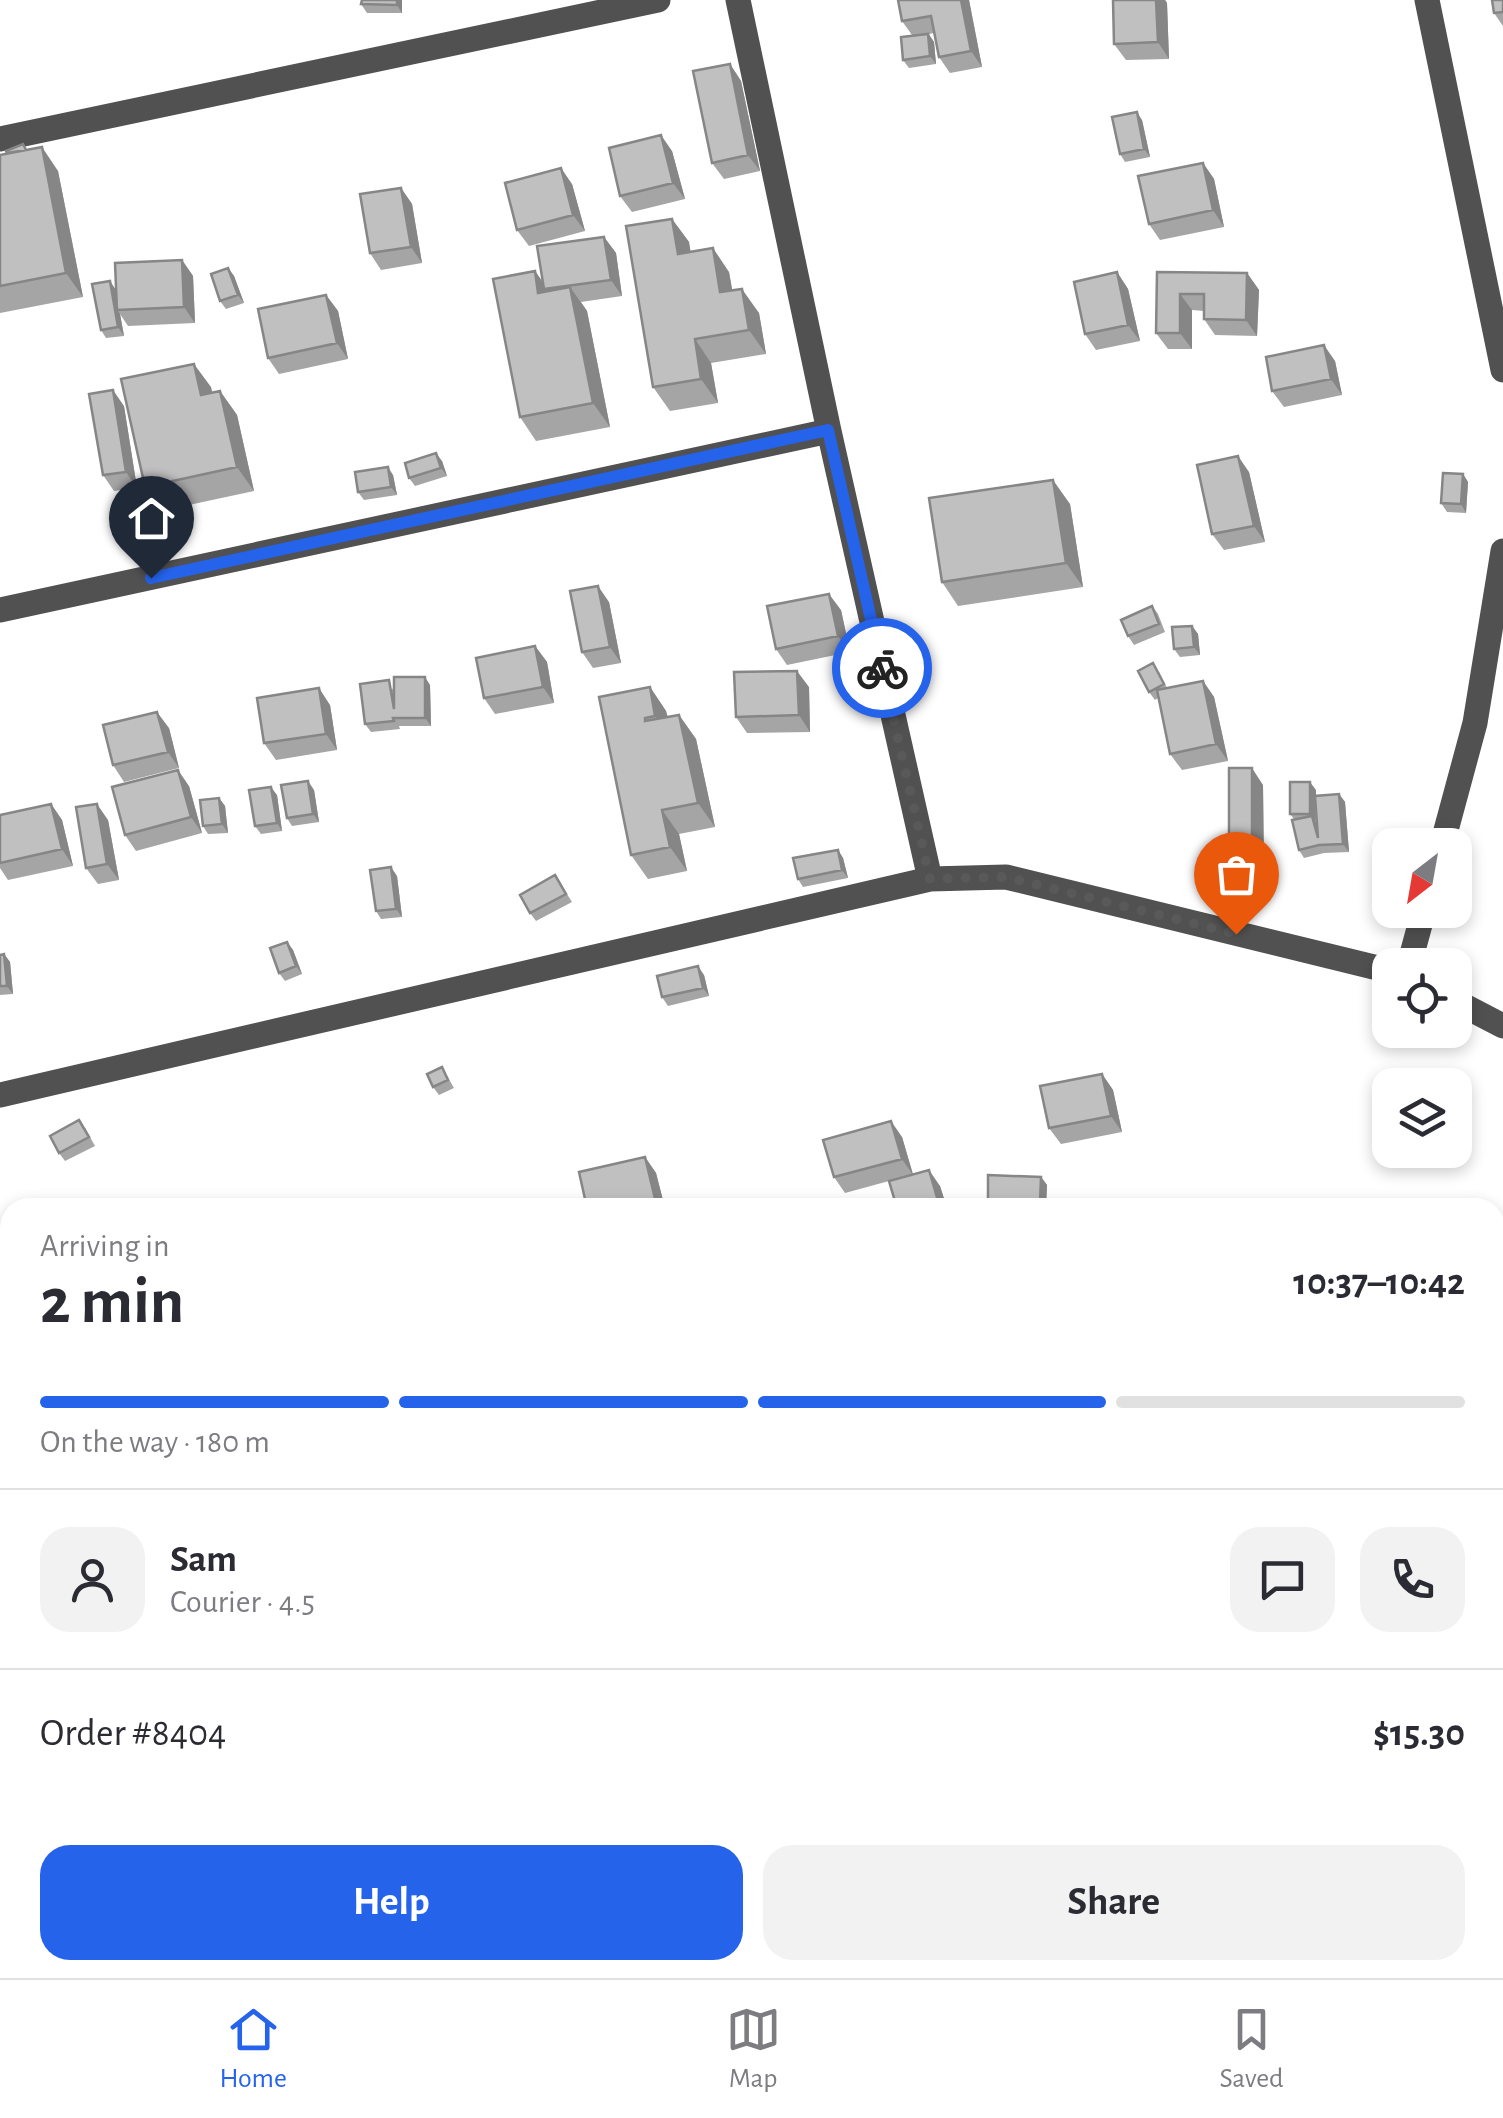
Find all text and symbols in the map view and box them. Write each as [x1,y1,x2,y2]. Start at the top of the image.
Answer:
pin [109,476,194,579]
icon: home [124,491,179,546]
courier [832,618,932,718]
icon: bike [855,641,910,696]
north arrow [1372,828,1472,928]
map controls [1372,828,1472,1168]
pin [1194,832,1279,935]
icon: bag [1209,847,1264,902]
button: locate [1372,948,1472,1048]
button: layers [1372,1068,1472,1168]
text: Arriving in [40,1230,169,1262]
text: 10:37–10:42 [1293,1264,1465,1302]
text: 2 min [40,1270,184,1335]
text: On the way · 180 m [40,1426,270,1458]
button: person [40,1527,145,1632]
button: chat [1230,1527,1335,1632]
button: phone [1360,1527,1465,1632]
text: Sam [170,1541,237,1579]
text: Courier · 4.5 [170,1586,315,1618]
text: Order #8404 [40,1715,226,1753]
text: $15.30 [1373,1715,1465,1753]
button: Help [40,1845,743,1960]
button: Share [763,1845,1465,1960]
tab: Home [219,2002,287,2096]
tab: Map [726,2002,781,2096]
tab: Saved [1219,2002,1284,2096]

